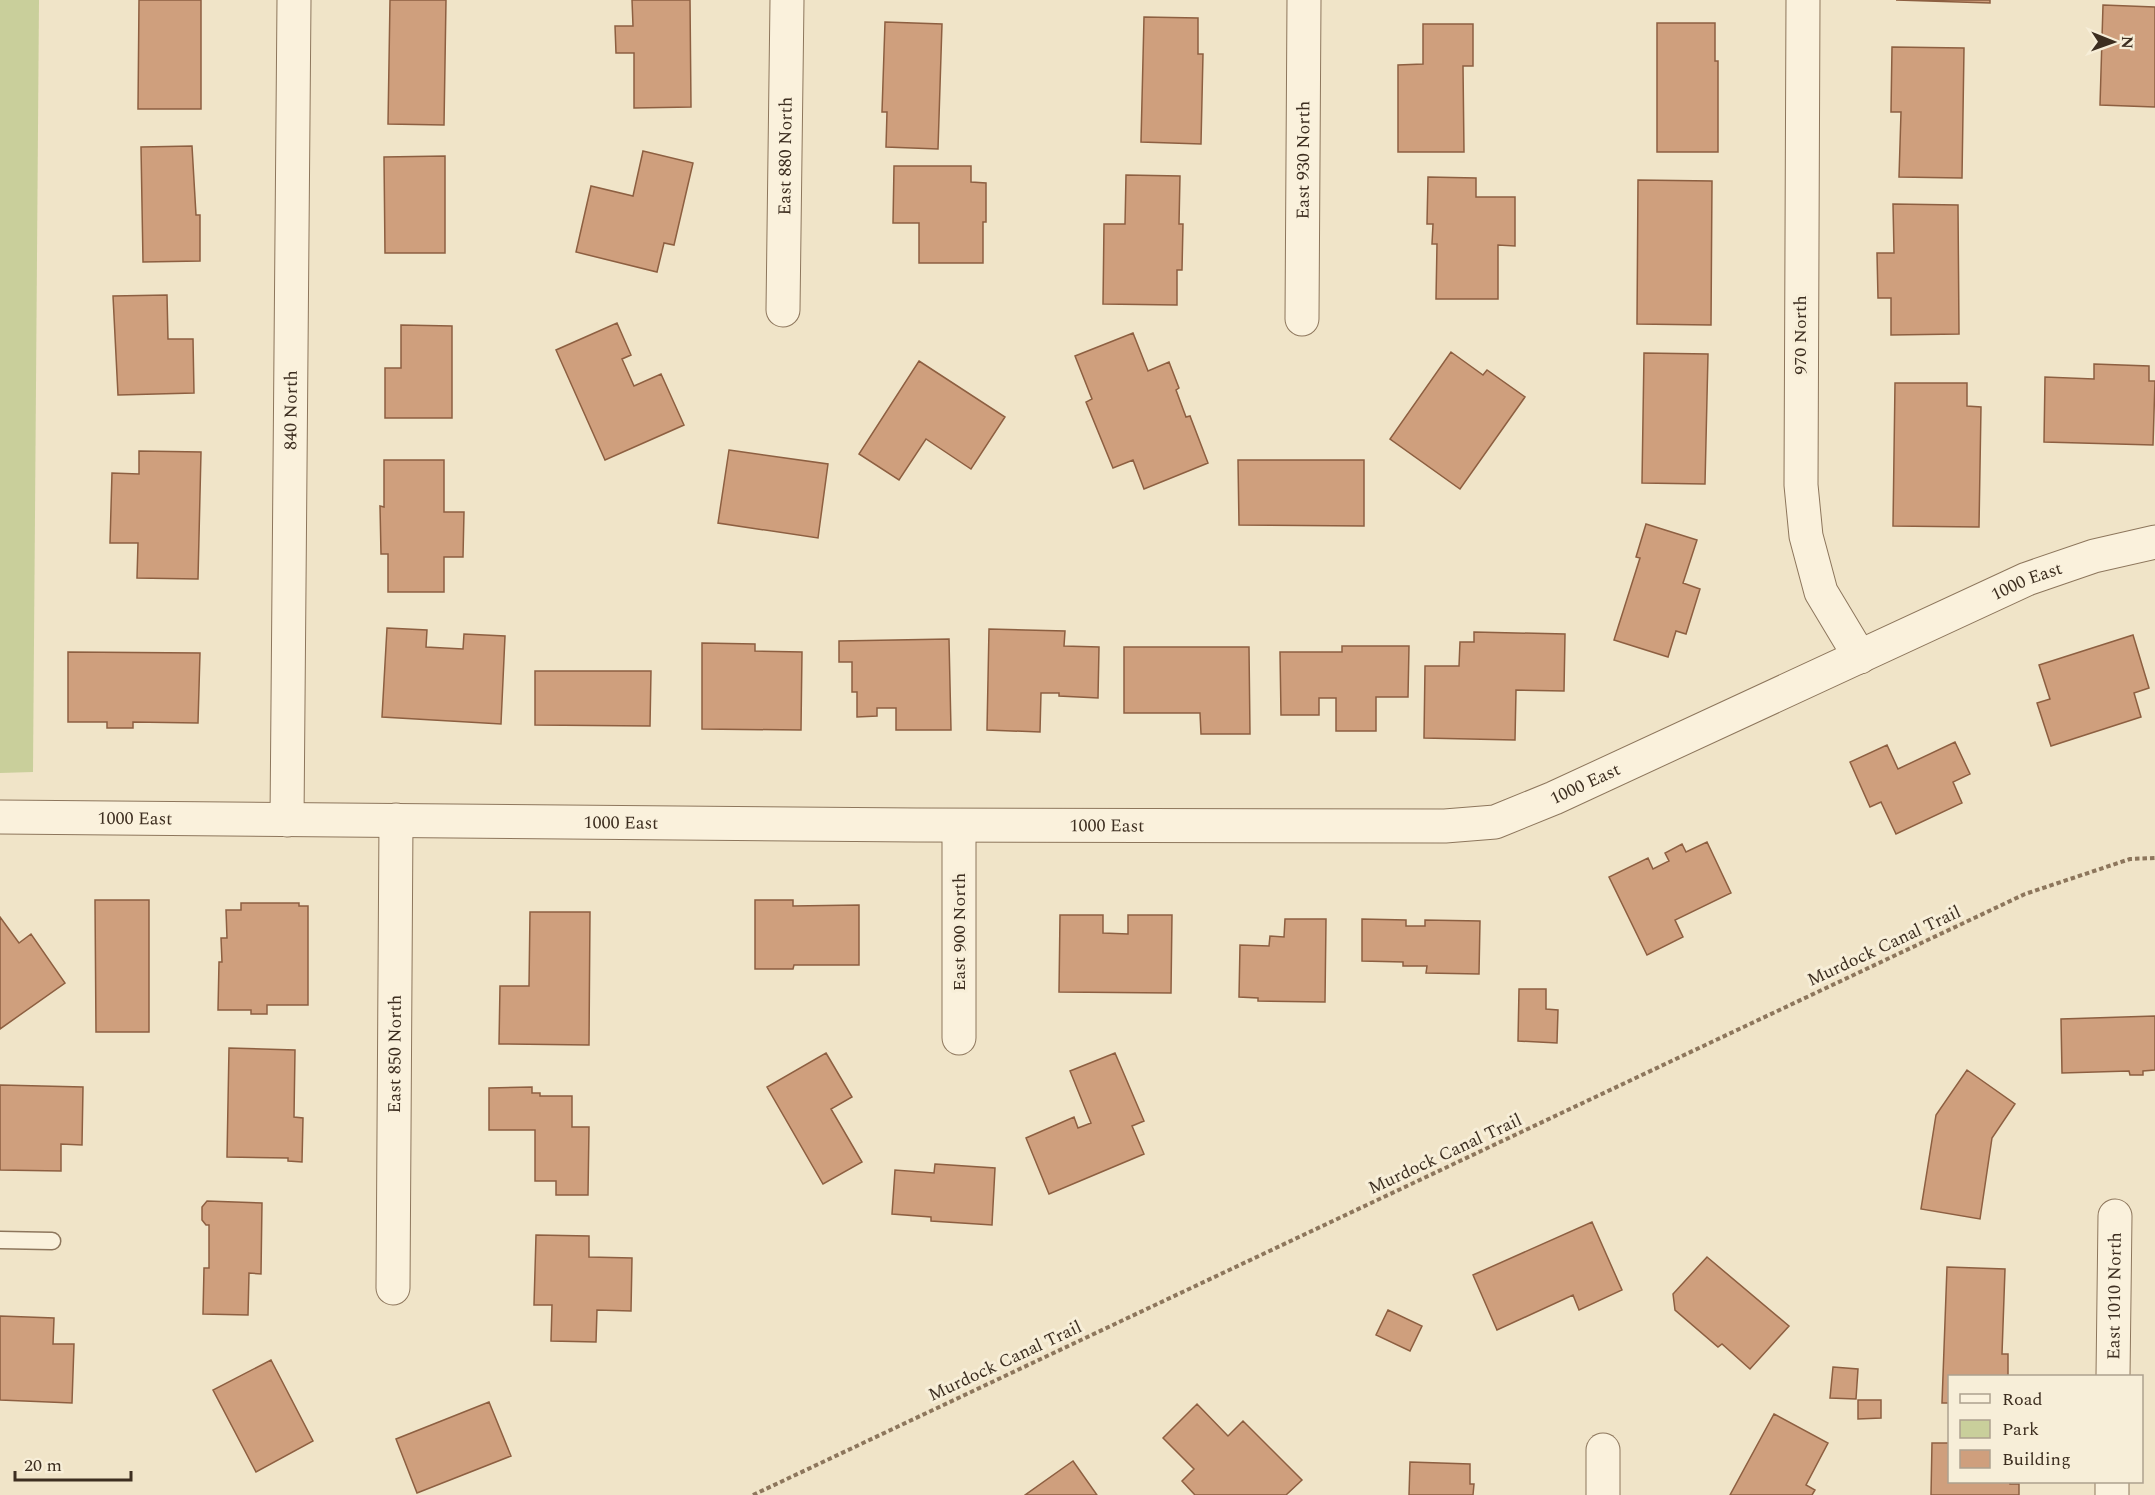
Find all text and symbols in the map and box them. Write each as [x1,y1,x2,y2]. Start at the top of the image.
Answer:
north arrow [2083,12,2143,72]
text: N [2115,36,2139,49]
street label: East 880 North [771,96,799,216]
street label: East 930 North [1289,101,1317,219]
street label: 970 North [1787,295,1814,375]
street label: 840 North [277,370,304,450]
street label: 1000 East [1986,554,2066,607]
street label: 1000 East [1545,756,1625,812]
street label: 1000 East [97,804,173,832]
street label: 1000 East [583,809,659,836]
street label: 1000 East [1069,812,1145,839]
street label: East 900 North [946,873,973,991]
street label: Murdock Canal Trail [1803,898,1965,994]
street label: East 850 North [381,995,408,1113]
street label: Murdock Canal Trail [1364,1106,1526,1202]
street label: East 1010 North [2100,1232,2128,1360]
street label: Murdock Canal Trail [924,1313,1086,1409]
legend [1948,1375,2143,1483]
text: Road [2002,1386,2043,1413]
text: Park [2002,1416,2039,1443]
scale bar [15,1444,130,1482]
text: Building [2002,1446,2071,1473]
text: 20 m [24,1452,62,1479]

